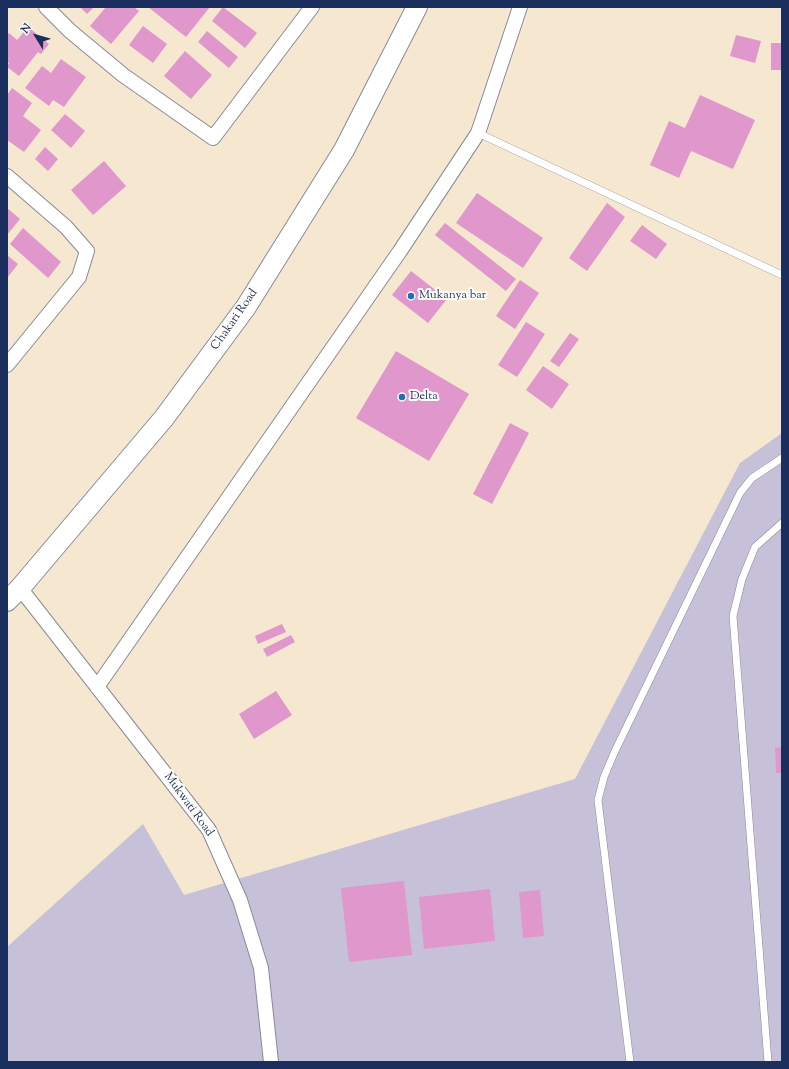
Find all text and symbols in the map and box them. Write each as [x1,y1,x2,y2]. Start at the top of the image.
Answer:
north arrow [16,16,56,56]
text: N [17,20,35,37]
street label: Chakari Road [209,287,261,353]
place label: Mukanya bar [419,289,486,303]
marker: Mukanya bar [406,291,416,301]
place label: Delta [410,390,438,404]
marker: Delta [397,392,407,402]
street label: Mukwati Road [160,770,216,840]

